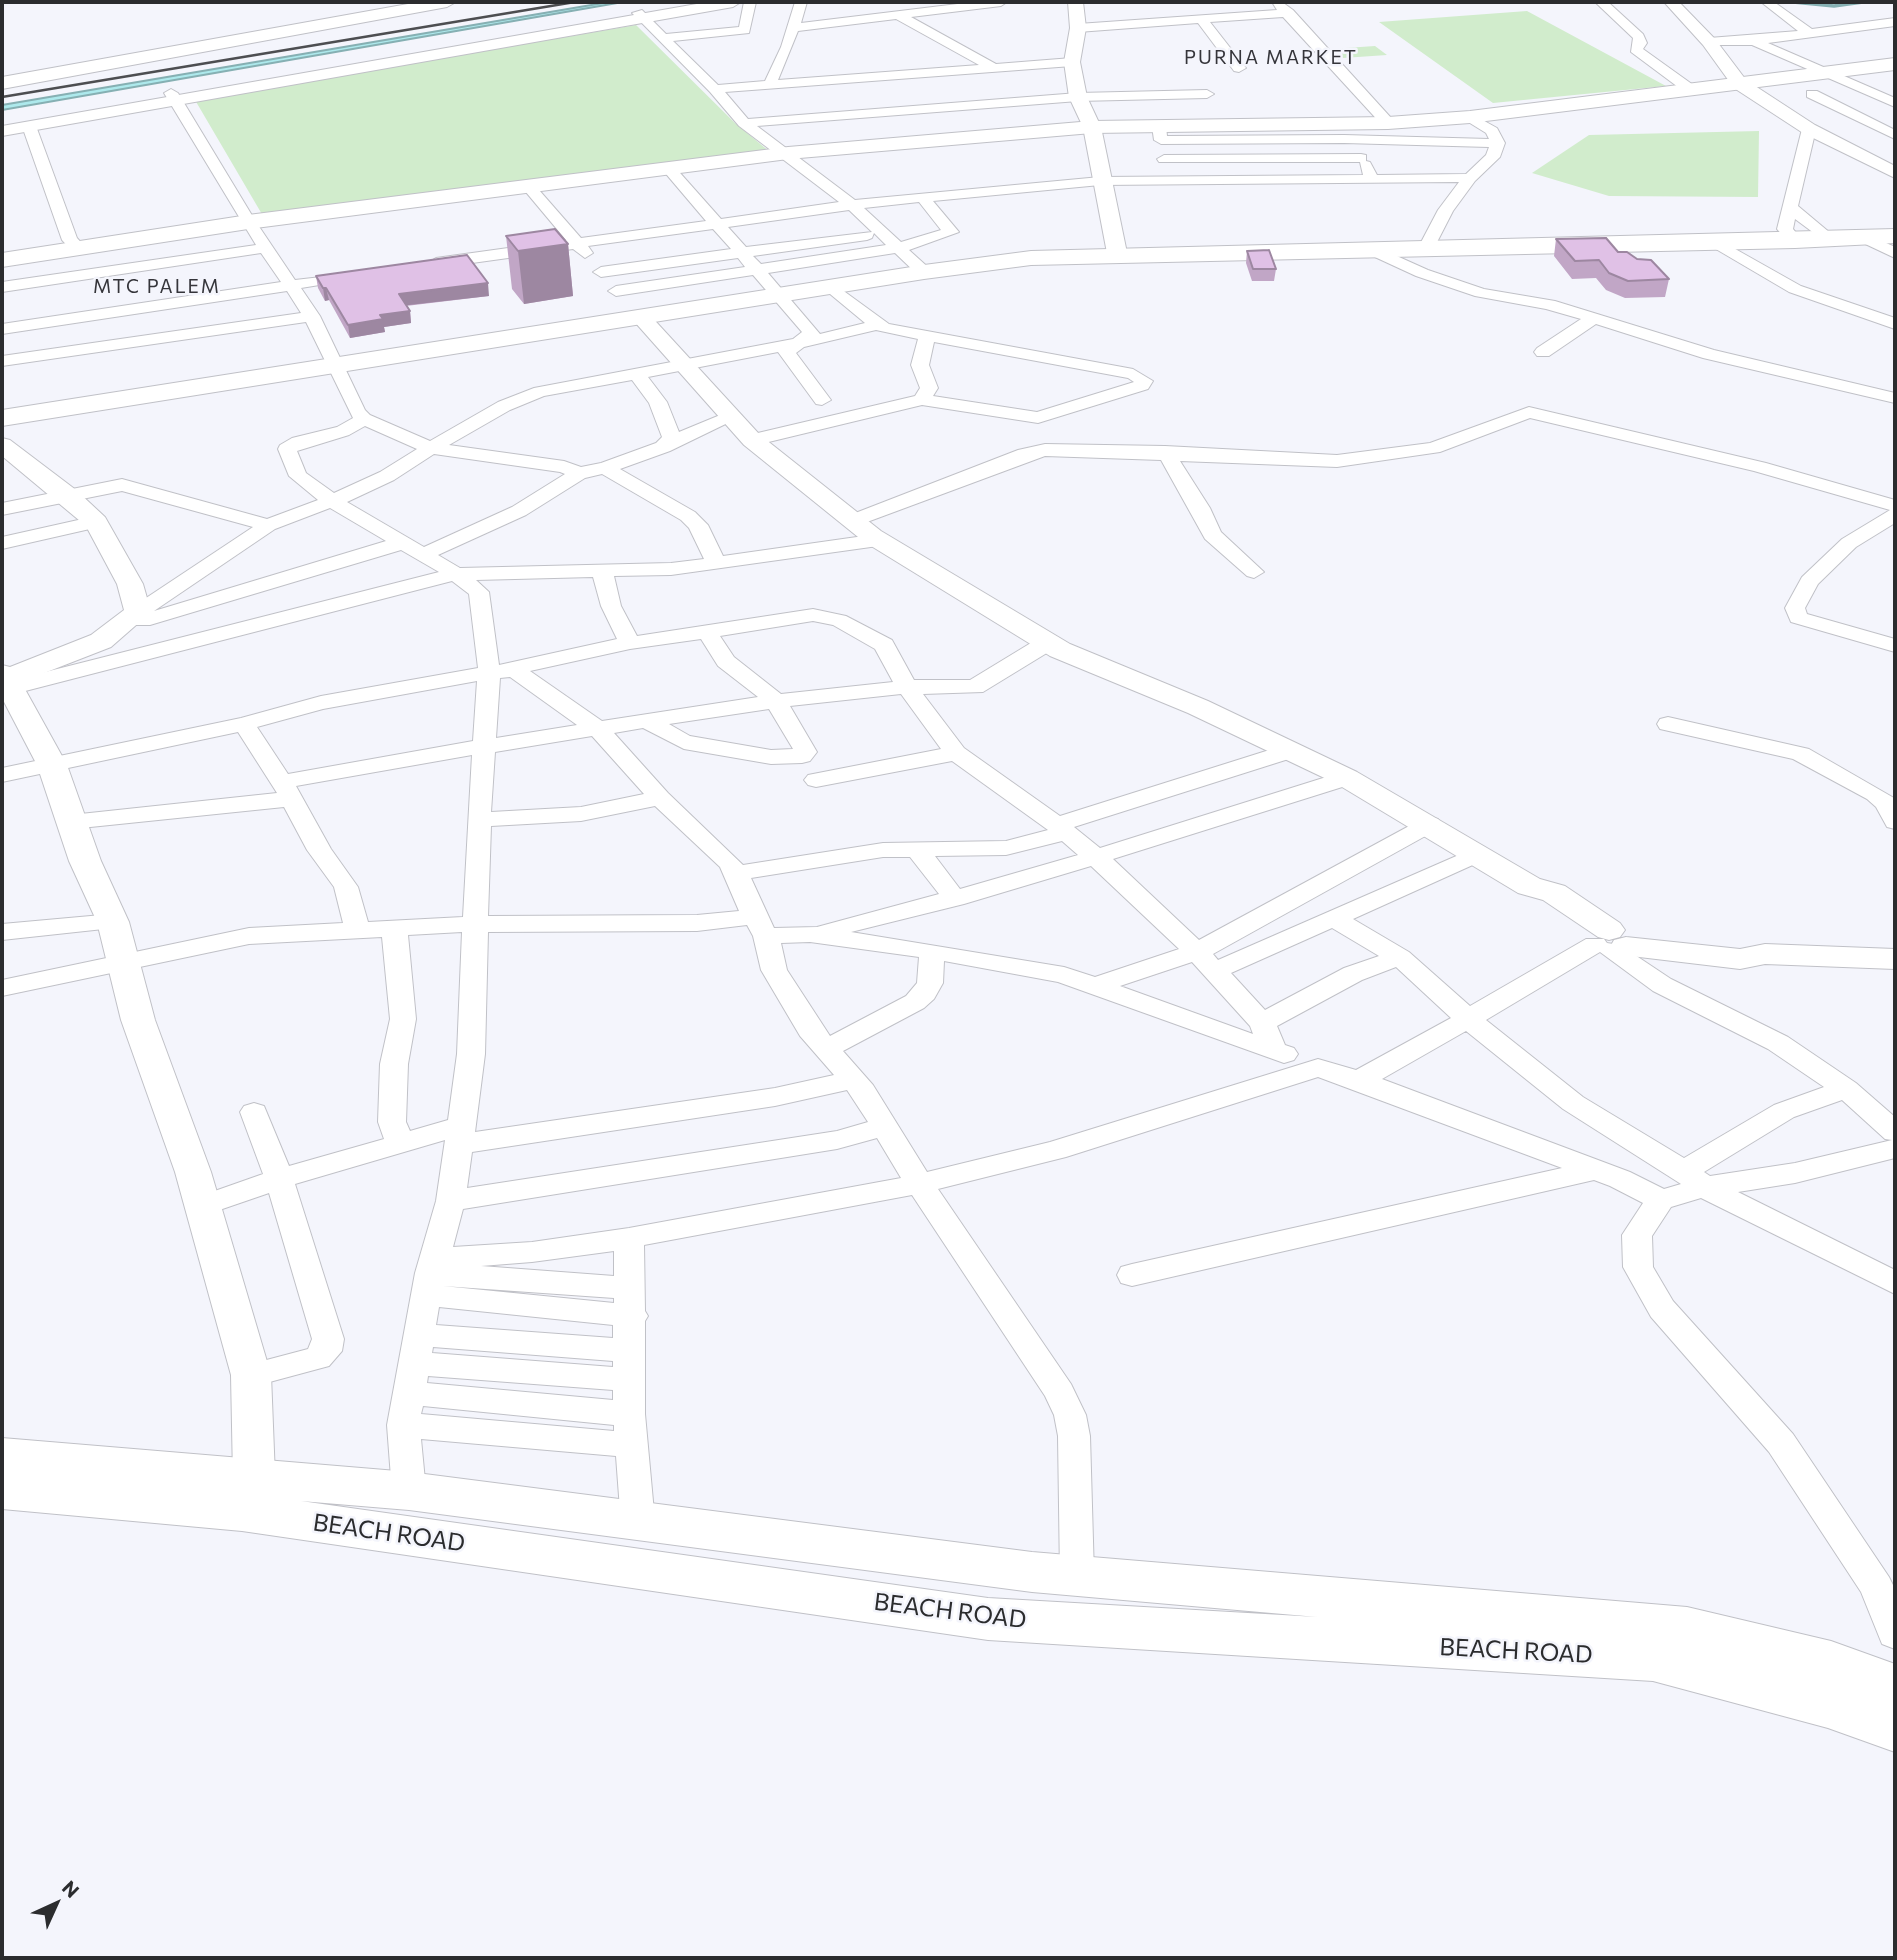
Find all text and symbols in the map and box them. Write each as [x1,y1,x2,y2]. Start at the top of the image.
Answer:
district label: PURNA MARKET [1186,47,1356,69]
district label: MTC PALEM [94,276,220,298]
street label: BEACH ROAD [311,1508,467,1558]
street label: BEACH ROAD [872,1587,1028,1635]
street label: BEACH ROAD [1439,1633,1593,1669]
north arrow [21,1869,91,1939]
text: N [58,1876,84,1902]

